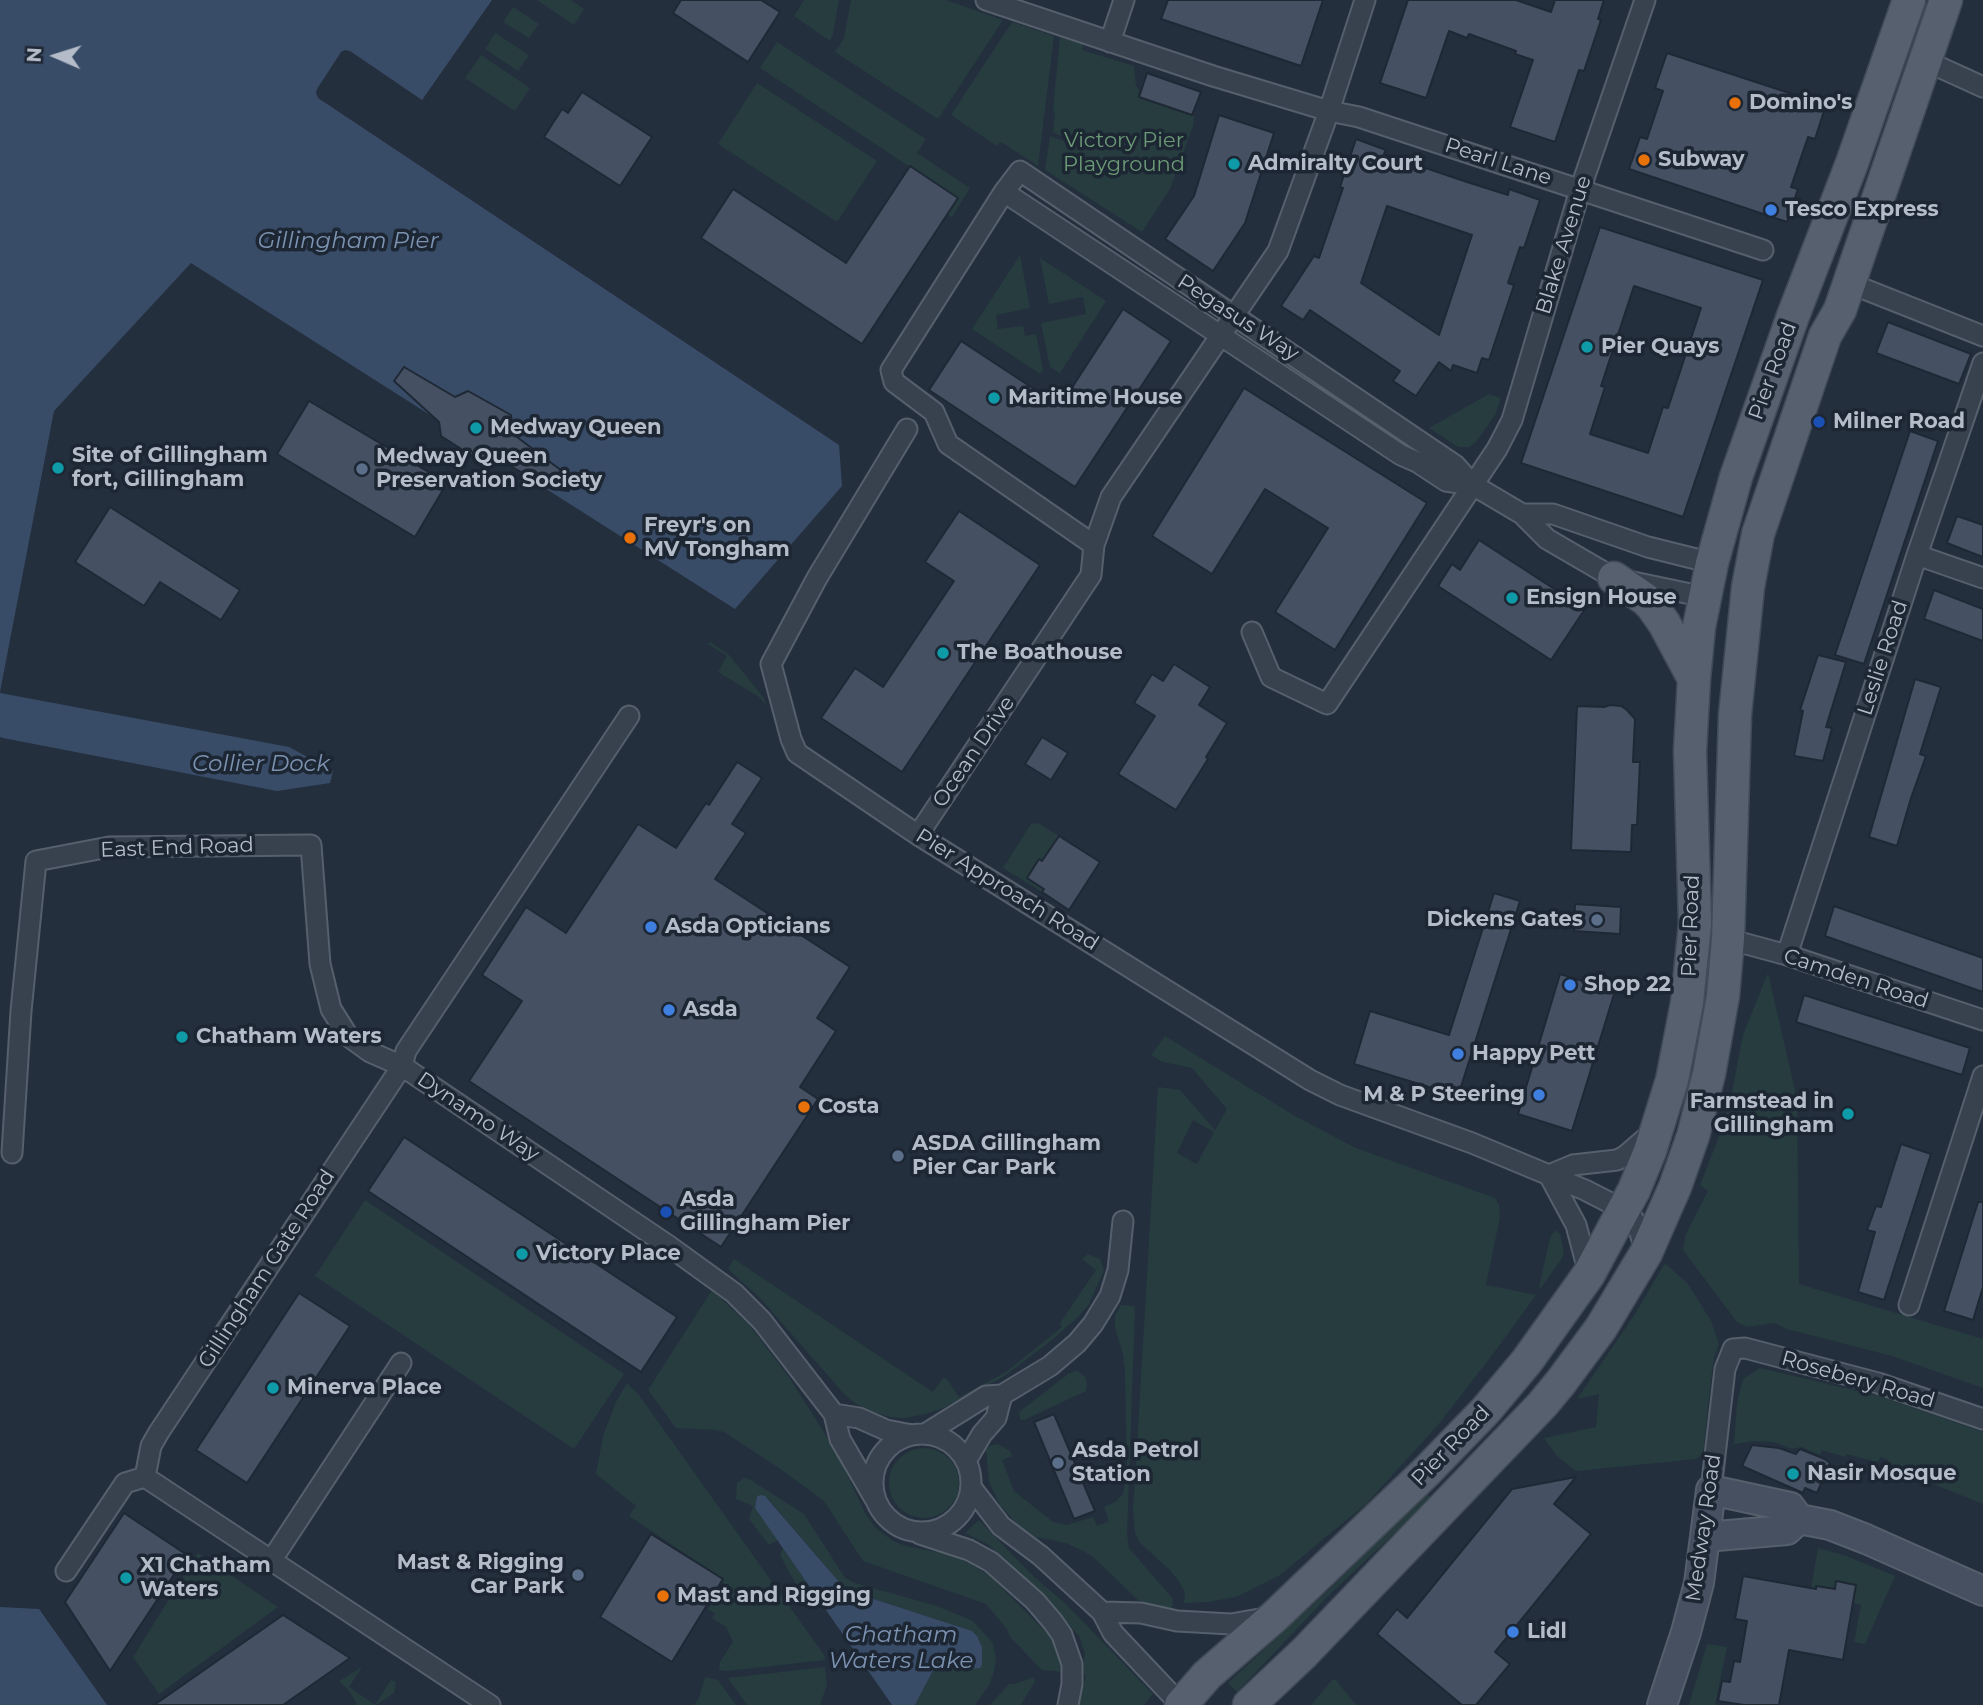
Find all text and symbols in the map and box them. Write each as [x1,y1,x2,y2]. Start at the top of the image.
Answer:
north arrow [21,21,91,91]
text: N [23,47,46,63]
place label: Domino's [1749,90,1852,116]
marker: Domino's [1727,95,1743,111]
park label: Victory Pier Playground [1063,128,1185,178]
street label: Pearl Lane [1442,133,1554,191]
place label: Subway [1658,147,1745,173]
place label: Admiralty Court [1248,151,1423,177]
marker: Subway [1636,152,1652,168]
marker: Admiralty Court [1226,156,1242,172]
street label: Blake Avenue [1531,173,1597,317]
place label: Tesco Express [1785,197,1939,223]
marker: Tesco Express [1763,202,1779,218]
water label: Gillingham Pier [257,227,439,255]
street label: Pegasus Way [1172,269,1304,367]
street label: Pier Road [1744,319,1802,423]
place label: Pier Quays [1601,334,1719,360]
marker: Pier Quays [1579,339,1595,355]
place label: Maritime House [1008,385,1183,411]
marker: Maritime House [986,390,1002,406]
place label: Milner Road [1833,409,1965,435]
marker: Milner Road [1811,414,1827,430]
place label: Medway Queen [490,415,661,441]
marker: Medway Queen [468,420,484,436]
place label: Site of Gillingham fort, Gillingham [72,443,268,493]
place label: Medway Queen Preservation Society [376,444,602,494]
marker: Site of Gillingham fort, Gillingham [50,460,66,476]
marker: Medway Queen Preservation Society [354,461,370,477]
place label: Freyr's on MV Tongham [644,513,790,563]
marker: Freyr's on MV Tongham [622,530,638,546]
place label: Ensign House [1526,585,1677,611]
marker: Ensign House [1504,590,1520,606]
street label: Leslie Road [1853,597,1913,719]
place label: The Boathouse [957,640,1123,666]
marker: The Boathouse [935,645,951,661]
street label: Ocean Drive [928,692,1020,812]
water label: Collier Dock [192,750,330,778]
street label: Pier Approach Road [911,823,1103,957]
street label: East End Road [100,833,254,863]
street label: Pier Road [1677,874,1705,978]
place label: Dickens Gates [1427,907,1583,933]
marker: Dickens Gates [1589,912,1605,928]
place label: Asda Opticians [665,914,831,940]
marker: Asda Opticians [643,919,659,935]
street label: Camden Road [1780,944,1932,1014]
place label: Shop 22 [1584,972,1671,998]
marker: Shop 22 [1562,977,1578,993]
place label: Asda [683,997,738,1023]
marker: Asda [661,1002,677,1018]
place label: Chatham Waters [196,1024,382,1050]
marker: Chatham Waters [174,1029,190,1045]
place label: Happy Pett [1472,1041,1596,1067]
marker: Happy Pett [1450,1046,1466,1062]
street label: Dynamo Way [412,1067,544,1167]
place label: M & P Steering [1363,1082,1525,1108]
marker: M & P Steering [1531,1087,1547,1103]
place label: Farmstead in Gillingham [1690,1089,1834,1139]
place label: Costa [818,1094,879,1120]
marker: Costa [796,1099,812,1115]
marker: Farmstead in Gillingham [1840,1106,1856,1122]
place label: ASDA Gillingham Pier Car Park [912,1131,1101,1181]
marker: ASDA Gillingham Pier Car Park [890,1148,906,1164]
street label: Gillingham Gate Road [193,1165,341,1373]
place label: Asda Gillingham Pier [680,1187,850,1237]
marker: Asda Gillingham Pier [658,1204,674,1220]
place label: Victory Place [536,1241,681,1267]
marker: Victory Place [514,1246,530,1262]
street label: Rosebery Road [1778,1346,1938,1414]
place label: Minerva Place [287,1375,442,1401]
marker: Minerva Place [265,1380,281,1396]
street label: Pier Road [1406,1400,1496,1492]
place label: Asda Petrol Station [1072,1438,1199,1488]
street label: Medway Road [1681,1453,1727,1603]
marker: Asda Petrol Station [1050,1455,1066,1471]
place label: Nasir Mosque [1807,1461,1957,1487]
marker: Nasir Mosque [1785,1466,1801,1482]
place label: Mast & Rigging Car Park [397,1550,564,1600]
place label: X1 Chatham Waters [140,1553,271,1603]
marker: Mast & Rigging Car Park [570,1567,586,1583]
marker: X1 Chatham Waters [118,1570,134,1586]
place label: Mast and Rigging [677,1583,871,1609]
marker: Mast and Rigging [655,1588,671,1604]
place label: Lidl [1527,1619,1567,1645]
water label: Chatham Waters Lake [829,1621,973,1675]
marker: Lidl [1505,1624,1521,1640]

